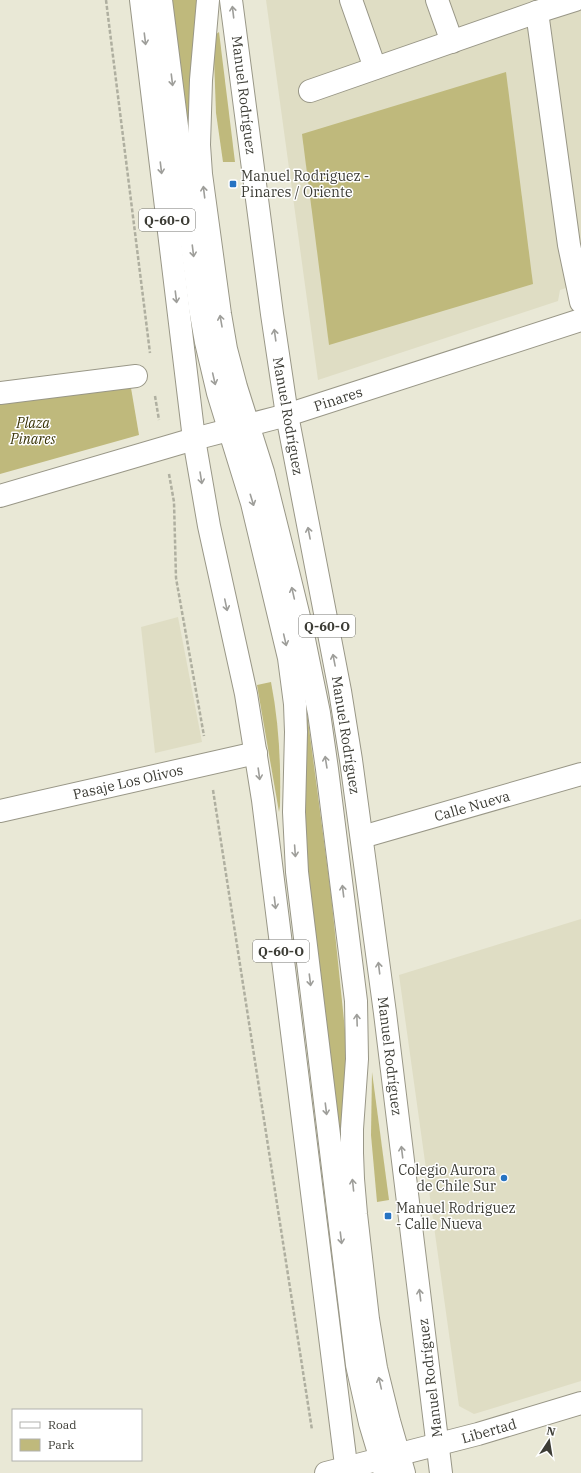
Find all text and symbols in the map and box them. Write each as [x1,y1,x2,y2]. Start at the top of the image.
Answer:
one-way arrow [229,6,237,19]
one-way arrow [141,32,149,45]
street label: Manuel Rodríguez [228,35,260,155]
one-way arrow [168,73,175,86]
one-way arrow [157,161,165,174]
place label: Manuel Rodriguez - Pinares / Oriente [241,167,369,201]
marker: Manuel Rodriguez - Pinares / Oriente [228,179,238,189]
one-way arrow [200,186,208,199]
road number: Q-60-O [139,209,195,231]
one-way arrow [189,244,197,257]
one-way arrow [172,290,180,303]
one-way arrow [217,315,225,328]
one-way arrow [271,329,279,342]
street label: Manuel Rodríguez [269,356,307,476]
one-way arrow [211,372,219,385]
street label: Pinares [311,383,365,415]
park label: Plaza Pinares [9,414,57,448]
one-way arrow [197,471,205,484]
one-way arrow [249,494,256,507]
one-way arrow [305,527,313,540]
one-way arrow [289,587,297,600]
one-way arrow [222,598,230,611]
road number: Q-60-O [299,615,355,637]
one-way arrow [282,634,289,647]
one-way arrow [330,654,338,667]
street label: Manuel Rodríguez [328,675,364,795]
one-way arrow [322,756,330,769]
street label: Pasaje Los Olivos [71,761,185,803]
one-way arrow [255,767,263,780]
street label: Calle Nueva [432,787,512,825]
one-way arrow [292,844,299,857]
one-way arrow [339,885,346,898]
one-way arrow [271,896,279,909]
road number: Q-60-O [253,940,309,962]
one-way arrow [375,962,383,975]
one-way arrow [306,973,314,986]
street label: Manuel Rodríguez [374,996,406,1116]
one-way arrow [353,1014,360,1027]
one-way arrow [322,1102,329,1115]
one-way arrow [398,1146,406,1159]
place label: Colegio Aurora de Chile Sur [398,1161,497,1195]
marker: Colegio Aurora de Chile Sur [499,1173,509,1183]
one-way arrow [350,1179,357,1192]
place label: Manuel Rodriguez - Calle Nueva [396,1199,516,1233]
marker: Manuel Rodriguez - Calle Nueva [383,1211,393,1221]
one-way arrow [337,1231,345,1244]
one-way arrow [416,1289,423,1302]
street label: Manuel Rodríguez [414,1318,446,1438]
one-way arrow [375,1377,383,1390]
legend [12,1409,142,1461]
street label: Libertad [460,1414,519,1447]
text: Road [48,1417,77,1432]
north arrow [529,1421,569,1461]
text: N [545,1423,557,1439]
text: Park [48,1437,74,1452]

